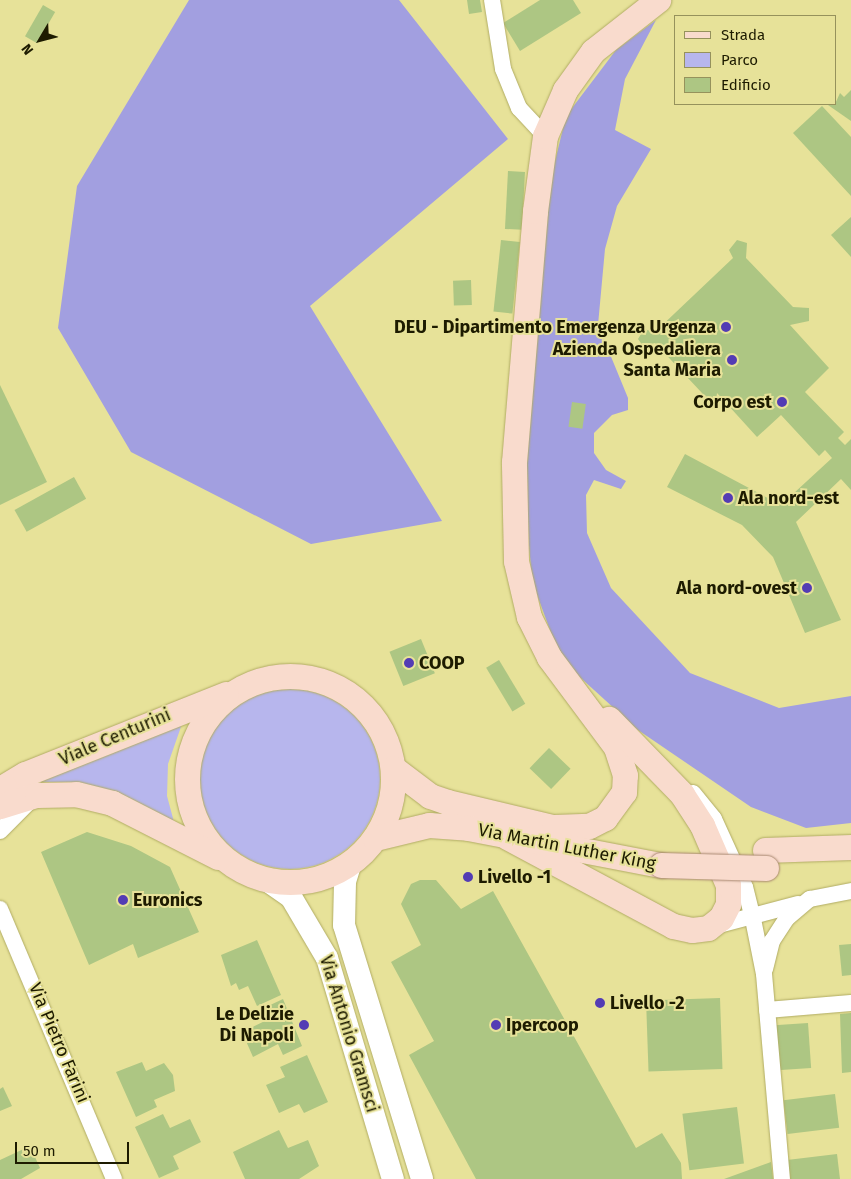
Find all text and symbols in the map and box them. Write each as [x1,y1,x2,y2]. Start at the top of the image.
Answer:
north arrow [15,15,65,65]
legend [674,15,836,105]
text: Strada [721,26,765,44]
text: N [18,41,37,58]
text: Parco [721,51,758,69]
text: Edificio [721,76,771,94]
place label: DEU - Dipartimento Emergenza Urgenza [394,316,716,338]
marker: DEU - Dipartimento Emergenza Urgenza [720,321,732,333]
place label: Azienda Ospedaliera Santa Maria [553,339,721,382]
marker: Azienda Ospedaliera Santa Maria [725,353,739,367]
place label: Corpo est [693,391,772,413]
marker: Corpo est [776,396,788,408]
place label: Ala nord-est [738,487,839,509]
marker: Ala nord-est [722,492,734,504]
place label: Ala nord-ovest [676,577,797,599]
marker: Ala nord-ovest [801,582,813,594]
place label: COOP [419,652,465,674]
marker: COOP [403,657,415,669]
street label: Viale Centurini [56,704,174,770]
street label: Via Martin Luther King [476,819,658,875]
place label: Livello -1 [478,866,551,888]
marker: Livello -1 [462,871,474,883]
place label: Euronics [133,889,202,911]
marker: Euronics [117,894,129,906]
street label: Via Antonio Gramsci [315,953,383,1115]
street label: Via Pietro Farini [24,980,94,1106]
place label: Livello -2 [610,992,684,1014]
marker: Livello -2 [594,997,606,1009]
place label: Le Delizie Di Napoli [216,1004,294,1046]
place label: Ipercoop [506,1014,579,1036]
marker: Le Delizie Di Napoli [298,1019,310,1031]
marker: Ipercoop [490,1019,502,1031]
scale bar [18,1132,131,1164]
text: 50 m [23,1142,56,1160]

